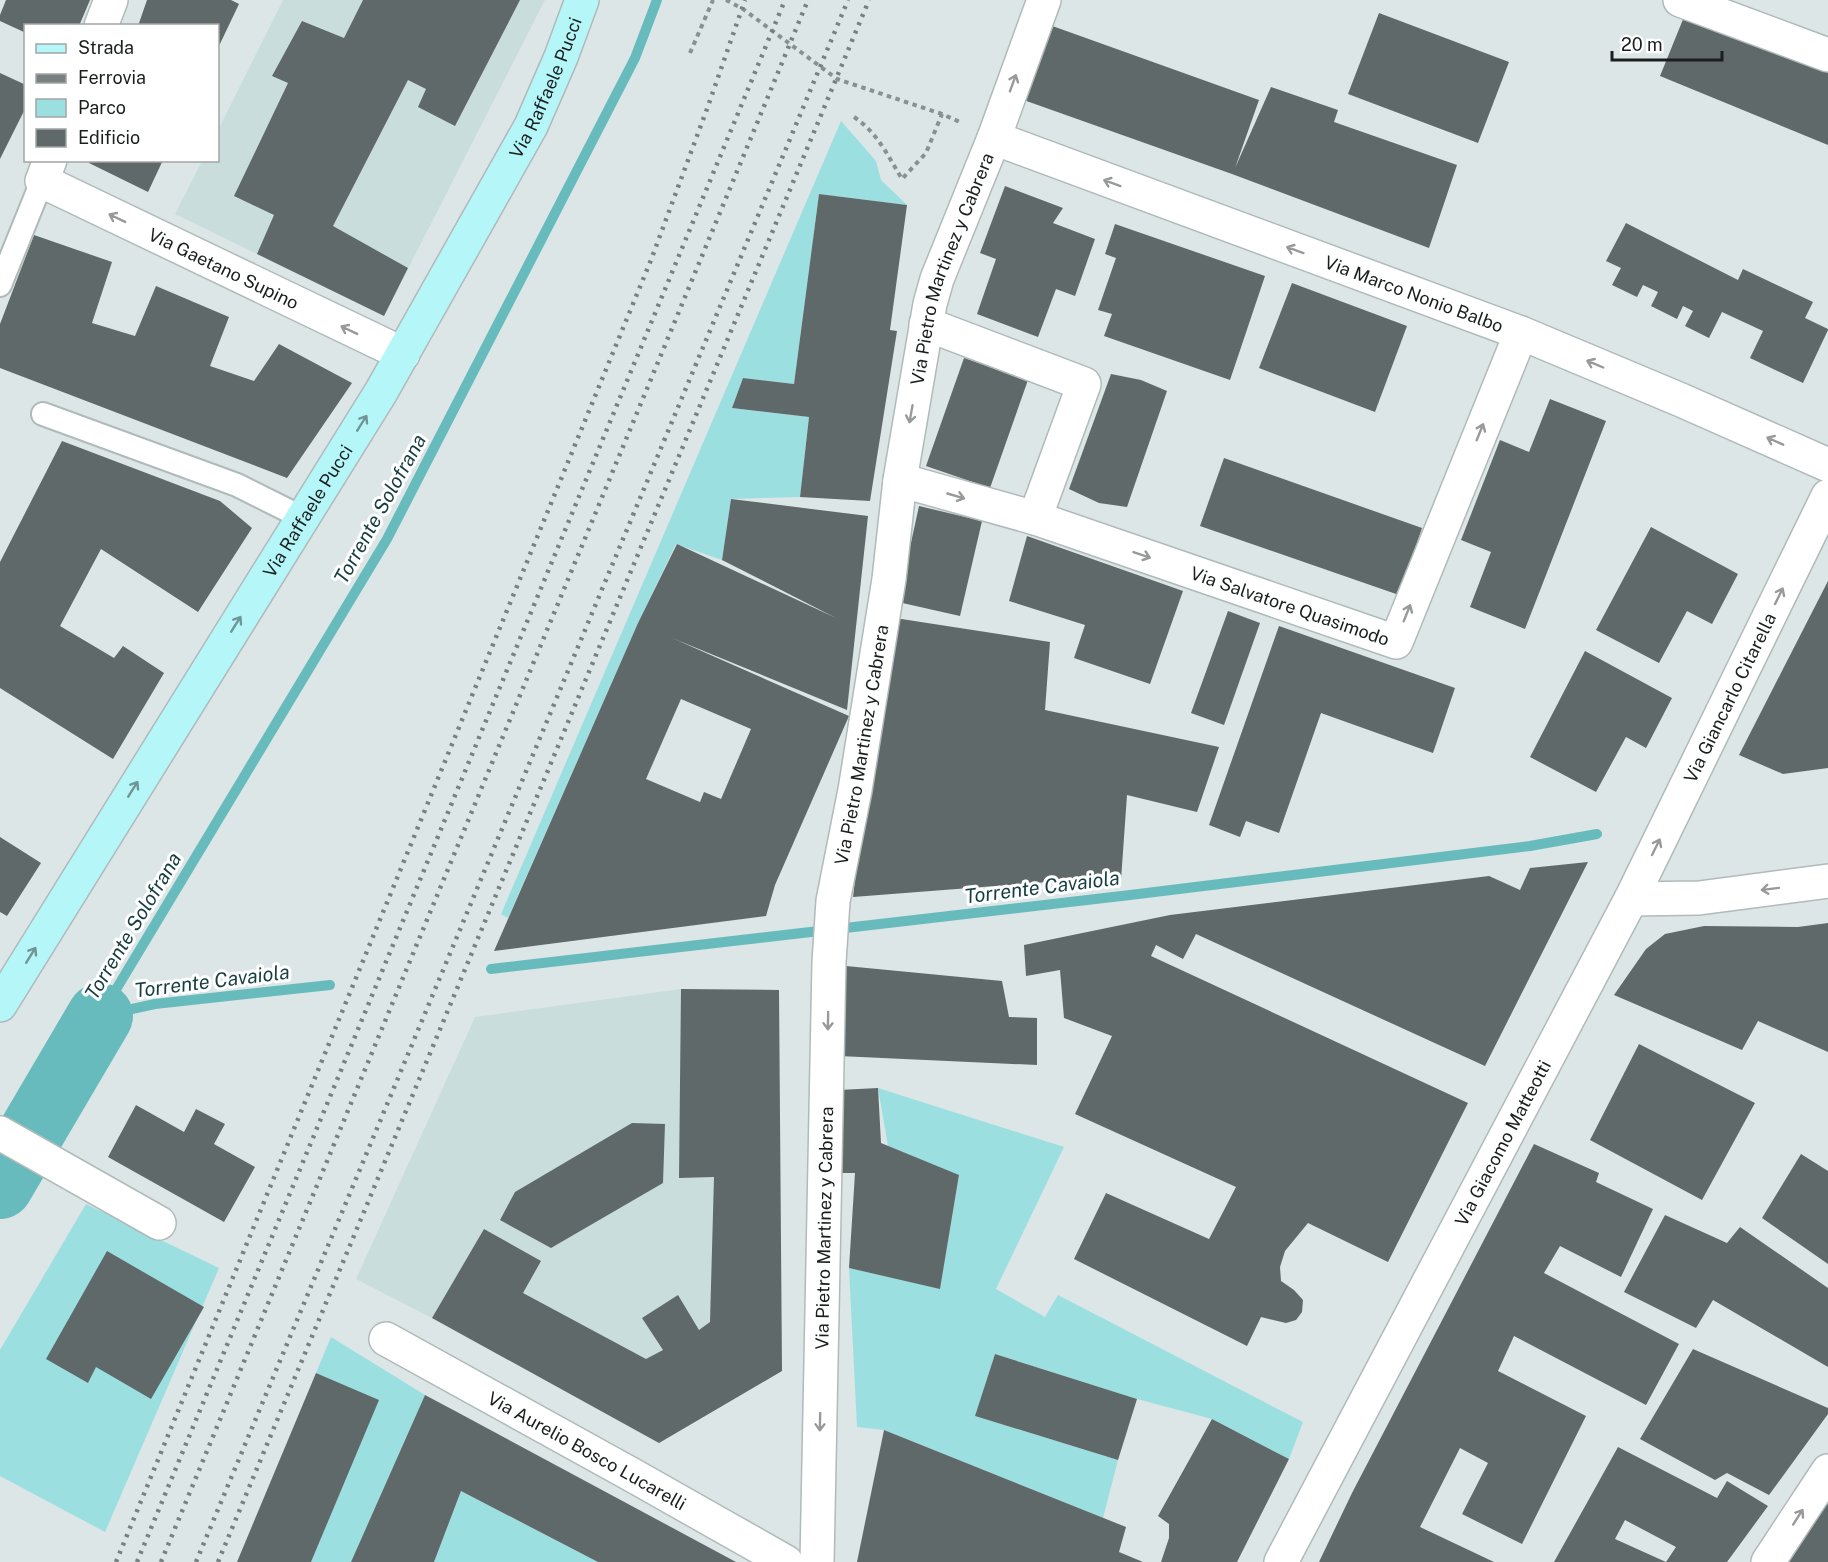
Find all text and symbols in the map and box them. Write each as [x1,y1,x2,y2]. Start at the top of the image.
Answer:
street label: Via Raffaele Pucci [505,14,585,162]
legend [24,24,219,162]
scale bar [1612,24,1722,62]
text: 20 m [1621,34,1663,55]
text: Strada [78,37,134,58]
text: Ferrovia [78,67,146,88]
one-way arrow [1008,74,1019,93]
text: Parco [78,97,126,118]
text: Edificio [78,127,140,148]
street label: Via Pietro Martinez y Cabrera [906,150,997,387]
one-way arrow [1104,176,1122,187]
one-way arrow [109,211,127,223]
street label: Via Gaetano Supino [145,223,302,313]
one-way arrow [1286,244,1305,255]
street label: Via Marco Nonio Balbo [1322,251,1507,336]
one-way arrow [341,324,359,336]
one-way arrow [1587,358,1605,369]
one-way arrow [905,404,916,423]
one-way arrow [357,415,369,432]
one-way arrow [1476,423,1487,442]
water label: Torrente Solofrana [329,430,431,588]
one-way arrow [1766,435,1784,446]
street label: Via Raffaele Pucci [258,441,356,581]
one-way arrow [946,490,965,502]
one-way arrow [1132,550,1151,561]
street label: Via Salvatore Quasimodo [1188,562,1392,650]
one-way arrow [1773,587,1785,605]
one-way arrow [1402,604,1413,622]
street label: Via Giancarlo Citarella [1679,609,1780,786]
one-way arrow [231,616,243,633]
street label: Via Pietro Martinez y Cabrera [830,623,892,867]
one-way arrow [128,781,140,798]
one-way arrow [1651,838,1663,856]
water label: Torrente Solofrana [80,848,186,1004]
water label: Torrente Cavaiola [963,866,1121,908]
one-way arrow [1761,883,1780,894]
one-way arrow [25,947,37,964]
water label: Torrente Cavaiola [133,960,291,1002]
one-way arrow [822,1010,834,1030]
street label: Via Giacomo Matteotti [1450,1056,1555,1229]
street label: Via Pietro Martinez y Cabrera [811,1106,837,1350]
street label: Via Aurelio Bosco Lucarelli [484,1387,690,1514]
one-way arrow [814,1412,826,1432]
one-way arrow [1792,1509,1804,1525]

